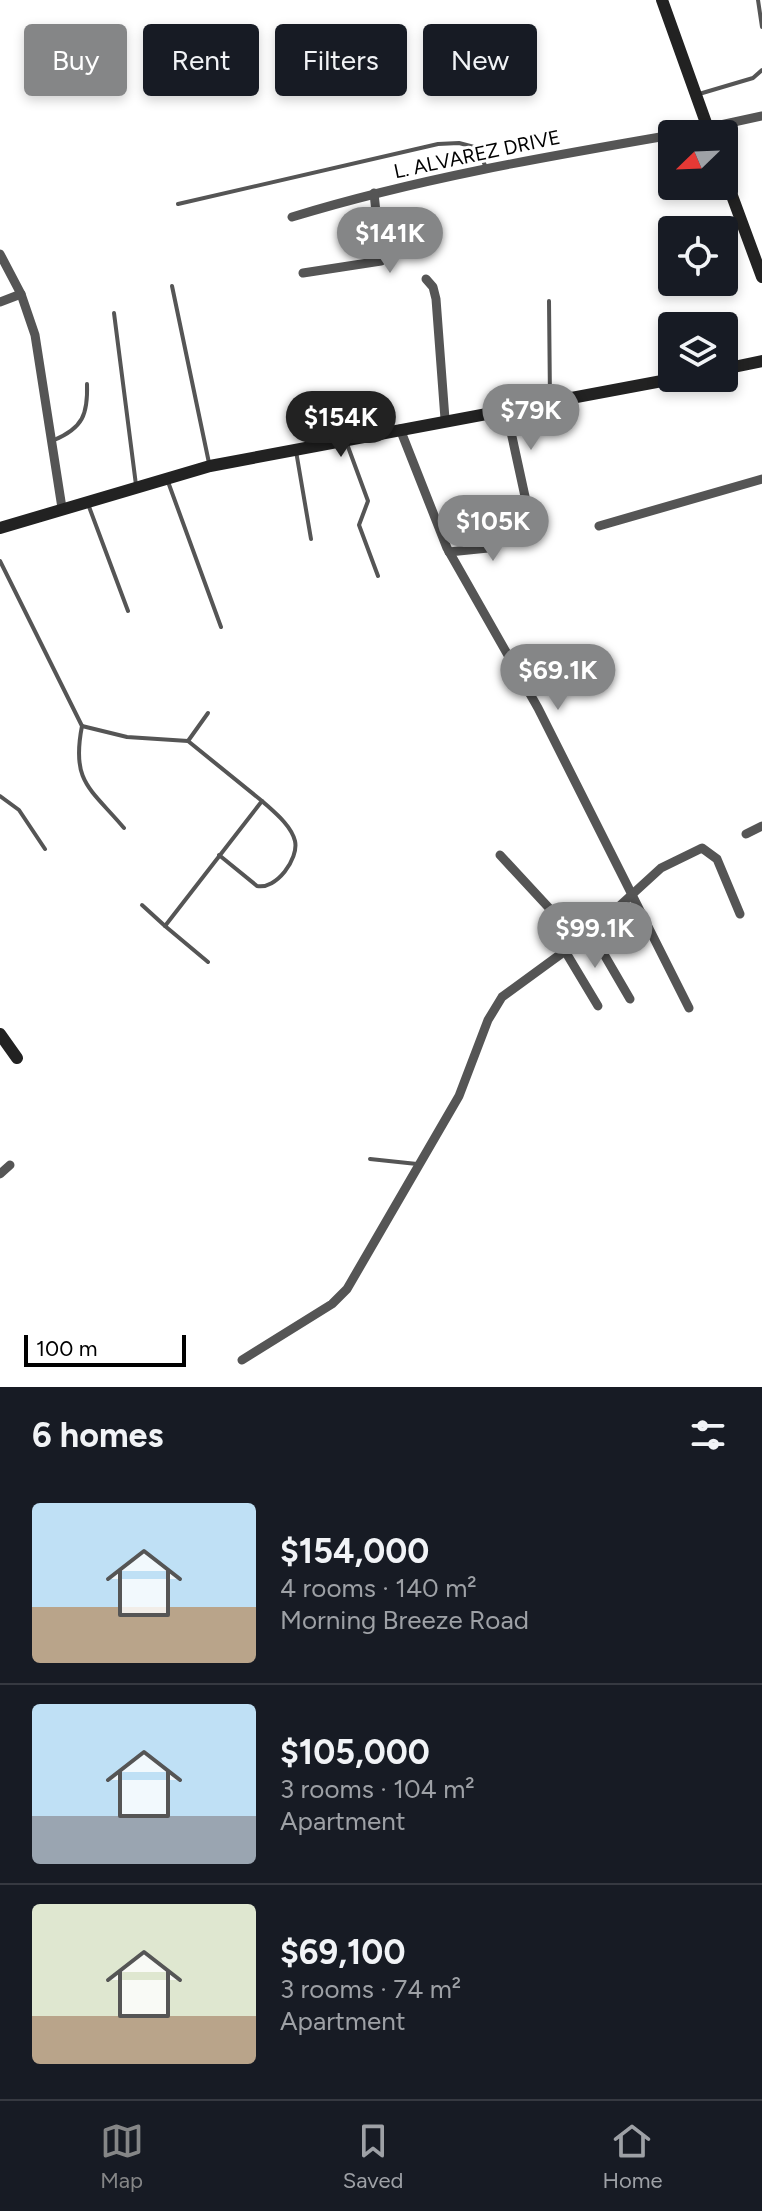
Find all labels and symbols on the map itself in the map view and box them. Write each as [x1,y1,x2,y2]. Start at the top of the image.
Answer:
north arrow [658,120,738,200]
street label: L. ALVAREZ DRIVE [392,125,562,183]
pin: $141K [334,207,446,275]
pin: $79K [484,384,578,452]
pin: $154K [285,391,397,459]
pin: $105K [437,495,549,563]
pin: $69.1K [493,644,623,712]
pin: $99.1K [530,902,660,970]
scale bar [24,1331,186,1367]

